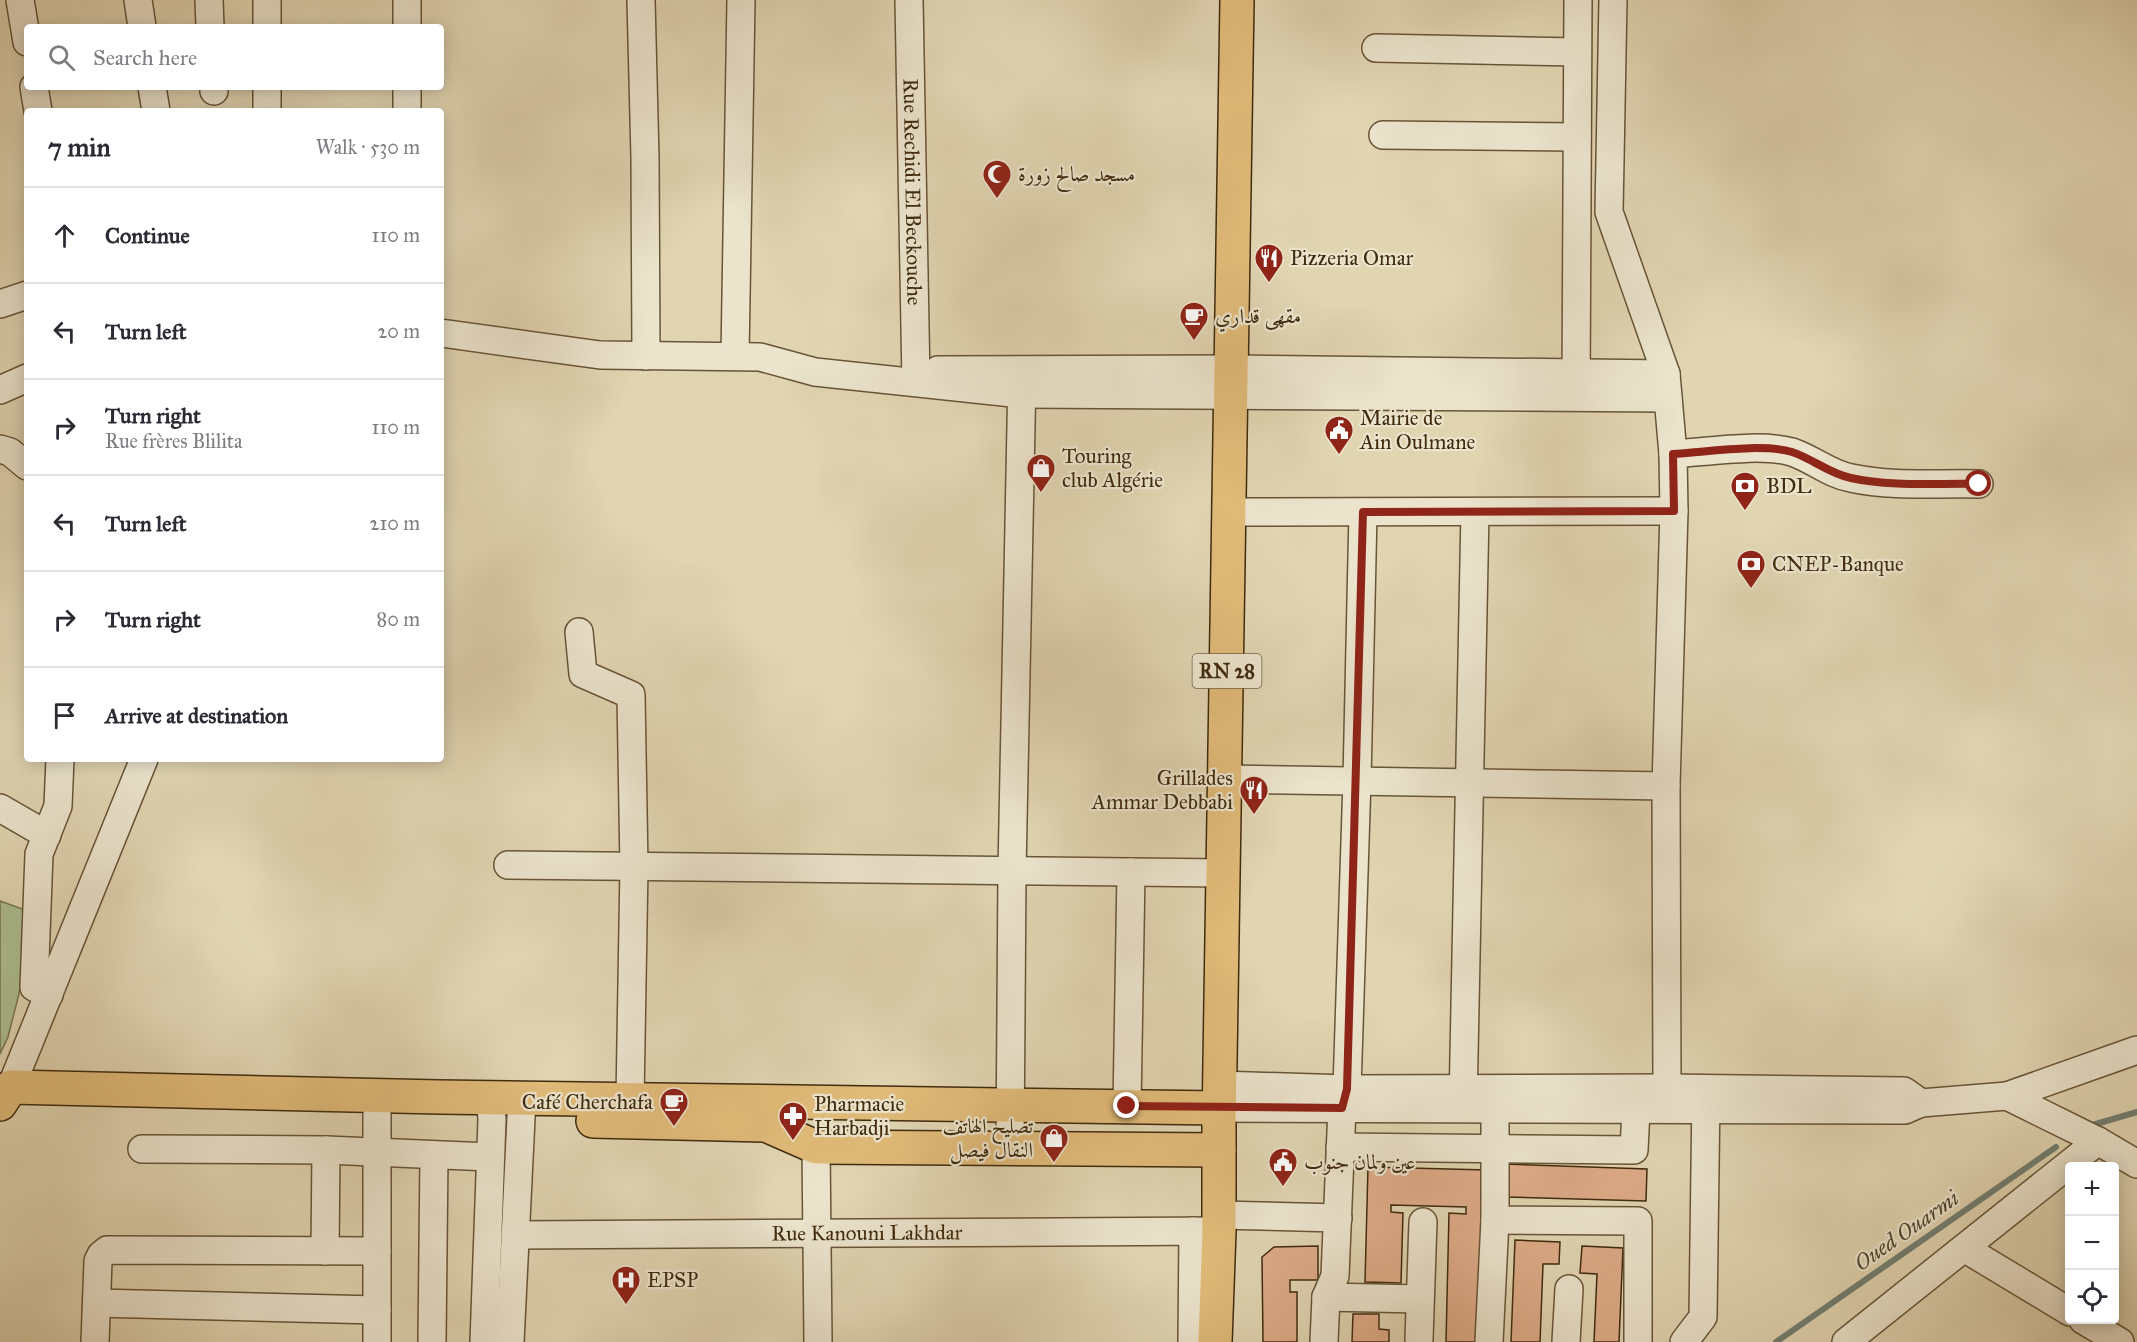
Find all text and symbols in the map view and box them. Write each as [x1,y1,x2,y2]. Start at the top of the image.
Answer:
search box [24,24,444,90]
icon: search [45,41,78,74]
text: Search here [93,44,197,71]
street label: Rue Rechidi El Beckouche [897,78,928,306]
text: 7 min [48,131,111,163]
text: Walk · 530 m [316,135,420,159]
mosque icon: مسجد صالح زورة [981,158,1013,200]
place label: مسجد صالح زورة [1018,161,1135,192]
icon: ahead [48,219,81,252]
text: Continue [105,222,190,249]
text: 110 m [372,223,420,247]
restaurant icon: Pizzeria Omar [1253,242,1285,284]
place label: Pizzeria Omar [1290,245,1414,271]
cafe icon: مقهى قداري [1178,300,1210,342]
place label: مقهى قداري [1215,303,1301,332]
icon: left [48,315,81,348]
text: Turn left [105,318,187,345]
text: 20 m [377,319,420,343]
text: Turn right [105,402,201,429]
place label: Mairie de Ain Oulmane [1359,405,1476,455]
icon: right [48,411,81,444]
public building icon: Mairie de Ain Oulmane [1323,414,1355,456]
text: 110 m [372,415,420,439]
text: Rue frères Blilita [105,429,242,453]
place label: Touring club Algérie [1062,443,1163,493]
shop icon: Touring club Algérie [1025,452,1057,494]
bank icon: BDL [1729,470,1761,512]
route start [1965,470,1991,496]
place label: BDL [1766,473,1812,499]
icon: left [48,507,81,540]
text: Turn left [105,510,187,537]
text: 210 m [370,511,420,535]
bank icon: CNEP-Banque [1735,548,1767,590]
place label: CNEP-Banque [1772,551,1904,577]
icon: right [48,603,81,636]
text: Turn right [105,606,201,633]
text: 80 m [377,607,420,631]
road number: RN 28 [1192,654,1262,688]
icon: arrive [48,699,81,732]
text: Arrive at destination [105,702,288,729]
place label: Grillades Ammar Debbabi [1091,765,1233,815]
restaurant icon: Grillades Ammar Debbabi [1238,774,1270,816]
cafe icon: Café Cherchafa [658,1086,690,1128]
place label: Café Cherchafa [522,1089,653,1115]
place label: Pharmacie Harbadji [814,1091,904,1141]
route end [1113,1092,1139,1118]
pharmacy icon: Pharmacie Harbadji [777,1100,809,1142]
place label: تصليح الهاتف النقال فيصل [942,1113,1034,1165]
shop icon: تصليح الهاتف النقال فيصل [1038,1122,1070,1164]
public building icon: عين ولمان جنوب [1267,1146,1299,1188]
place label: عين ولمان جنوب [1304,1149,1415,1175]
map controls [2065,1162,2119,1324]
button: + [2065,1162,2119,1216]
water label: Oued Ouarmi [1849,1184,1964,1276]
button: − [2065,1216,2119,1270]
street label: Rue Kanouni Lakhdar [771,1219,963,1247]
hospital icon: EPSP [610,1264,642,1306]
place label: EPSP [647,1267,698,1293]
button: locate [2065,1270,2119,1324]

